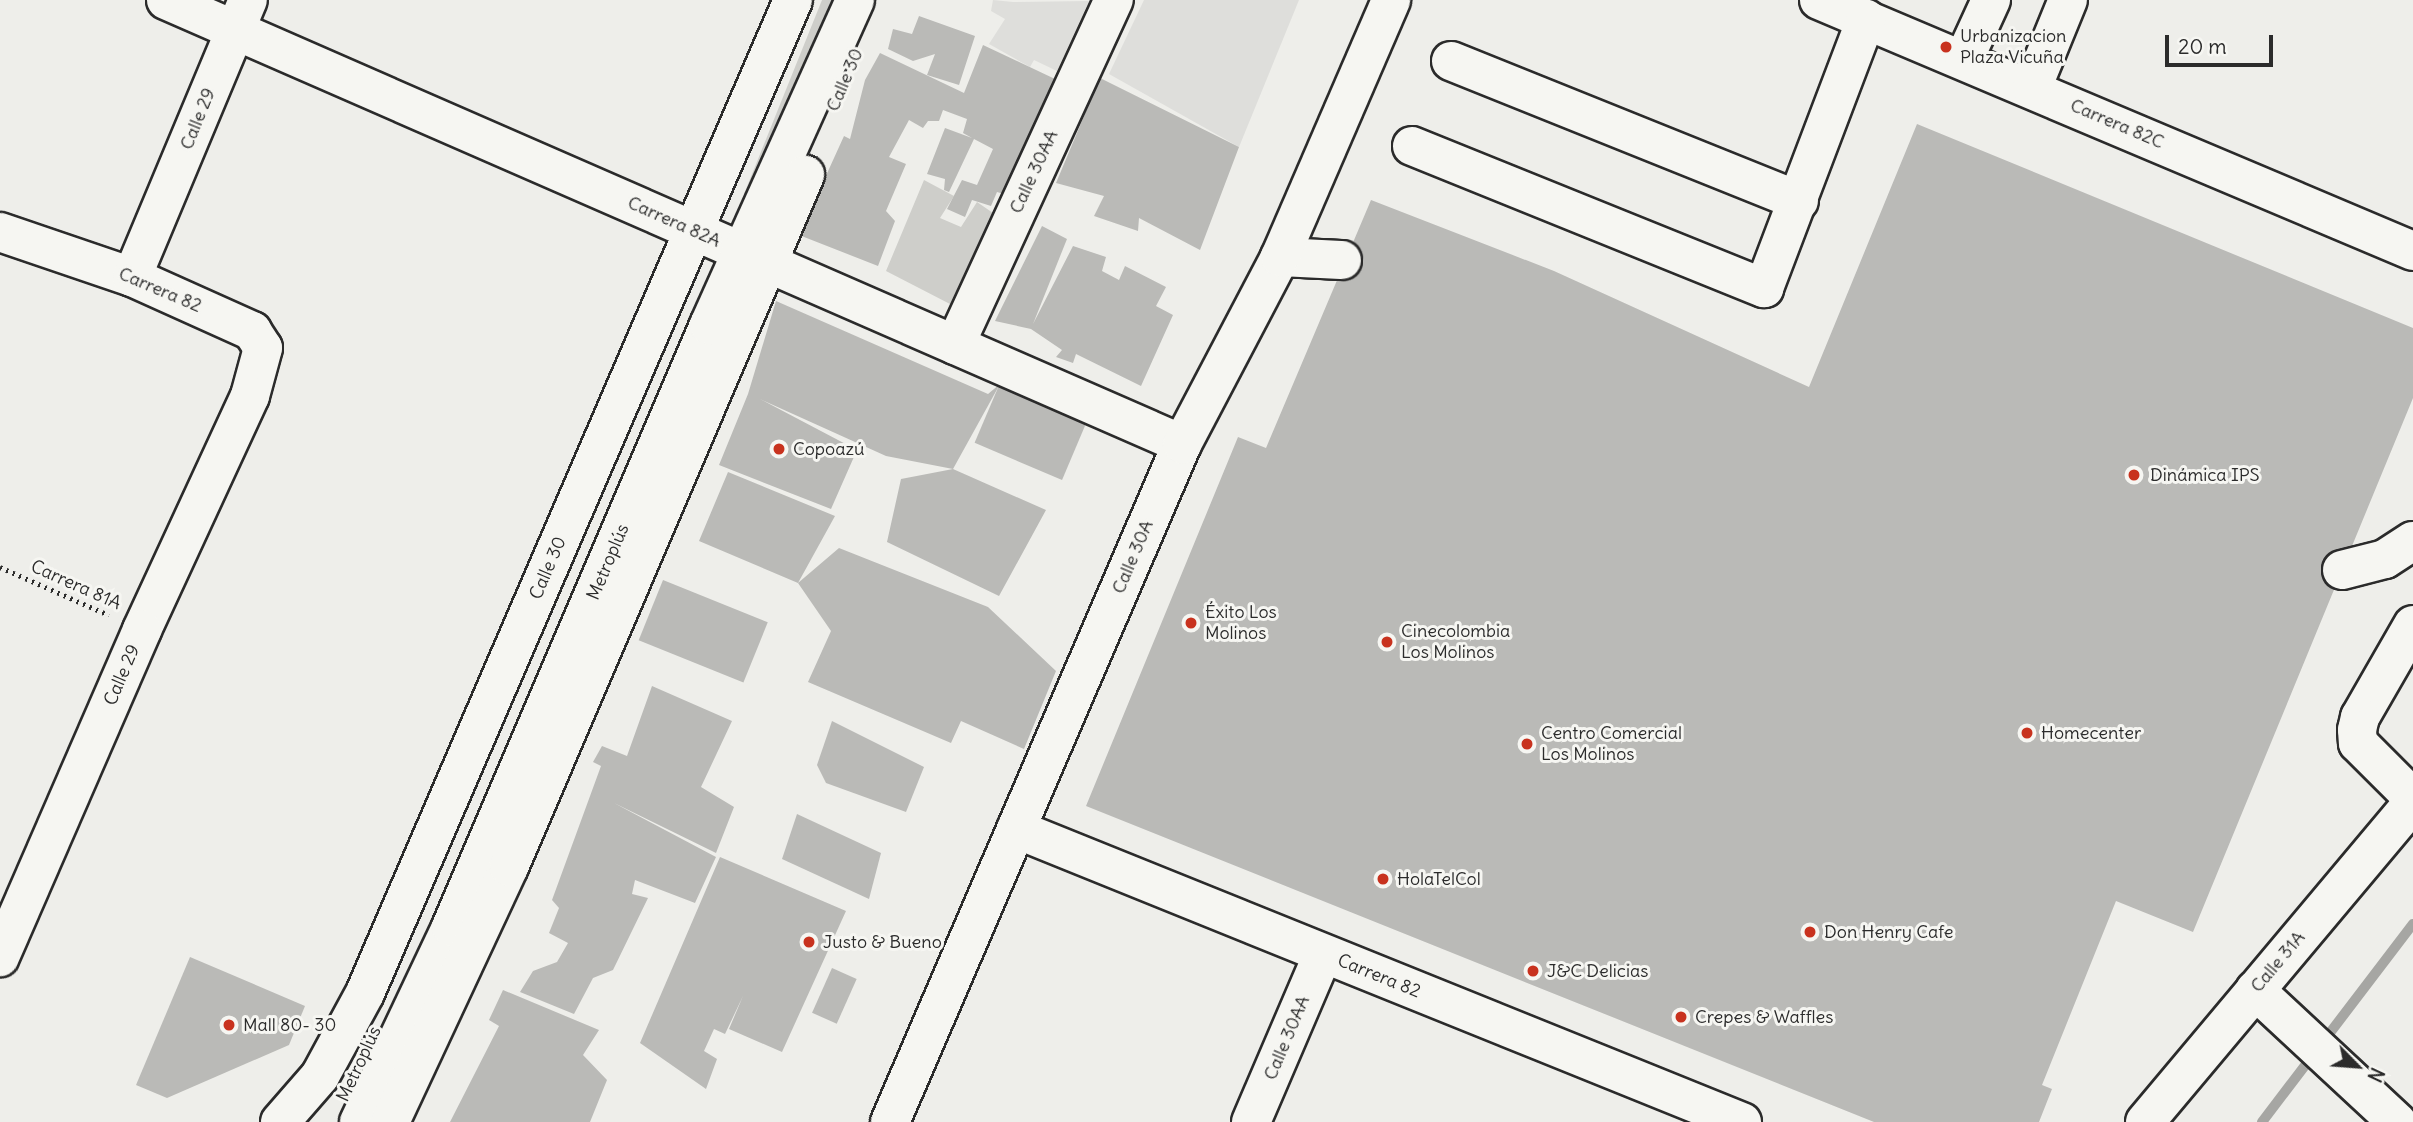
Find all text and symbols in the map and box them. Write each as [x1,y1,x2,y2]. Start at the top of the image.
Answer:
scale bar [2168,21,2276,65]
place label: Urbanizacion Plaza Vicuña [1960,26,2067,68]
text: 20 m [2178,33,2227,60]
marker: Urbanizacion Plaza Vicuña [1938,39,1954,55]
street label: Calle 30 [822,45,868,115]
street label: Calle 29 [176,85,220,153]
street label: Carrera 82C [2067,95,2167,153]
street label: Calle 30AA [1005,127,1063,217]
street label: Carrera 82A [624,192,724,252]
street label: Carrera 82 [115,263,205,317]
place label: Copoazú [793,438,865,460]
marker: Copoazú [771,441,787,457]
place label: Dinámica IPS [2150,464,2260,486]
marker: Dinámica IPS [2124,465,2144,485]
street label: Calle 30A [1108,517,1158,597]
street label: Metroplús [582,521,634,603]
street label: Calle 30 [525,533,571,603]
street label: Carrera 81A [27,555,125,615]
place label: Éxito Los Molinos [1205,602,1277,644]
marker: Éxito Los Molinos [1183,615,1199,631]
place label: Cinecolombia Los Molinos [1401,621,1510,664]
marker: Cinecolombia Los Molinos [1379,634,1395,650]
street label: Calle 29 [100,641,144,709]
place label: Homecenter [2041,722,2141,744]
place label: Centro Comercial Los Molinos [1541,723,1682,766]
marker: Homecenter [2019,725,2035,741]
marker: Centro Comercial Los Molinos [1519,736,1535,752]
place label: HolaTelCol [1397,868,1481,890]
marker: HolaTelCol [1375,871,1391,887]
place label: Don Henry Cafe [1824,921,1953,943]
marker: Don Henry Cafe [1802,924,1818,940]
street label: Calle 31A [2246,927,2310,997]
place label: Justo & Bueno [823,931,942,953]
marker: Justo & Bueno [801,934,817,950]
street label: Carrera 82 [1334,950,1424,1002]
place label: J&C Delicias [1547,960,1649,982]
marker: J&C Delicias [1525,963,1541,979]
street label: Calle 30AA [1260,993,1314,1083]
place label: Crepes & Waffles [1695,1006,1833,1028]
marker: Crepes & Waffles [1673,1009,1689,1025]
place label: Mall 80- 30 [243,1014,336,1036]
marker: Mall 80- 30 [221,1017,237,1033]
street label: Metroplús [332,1023,386,1105]
north arrow [2322,1031,2392,1101]
text: N [2362,1064,2390,1086]

